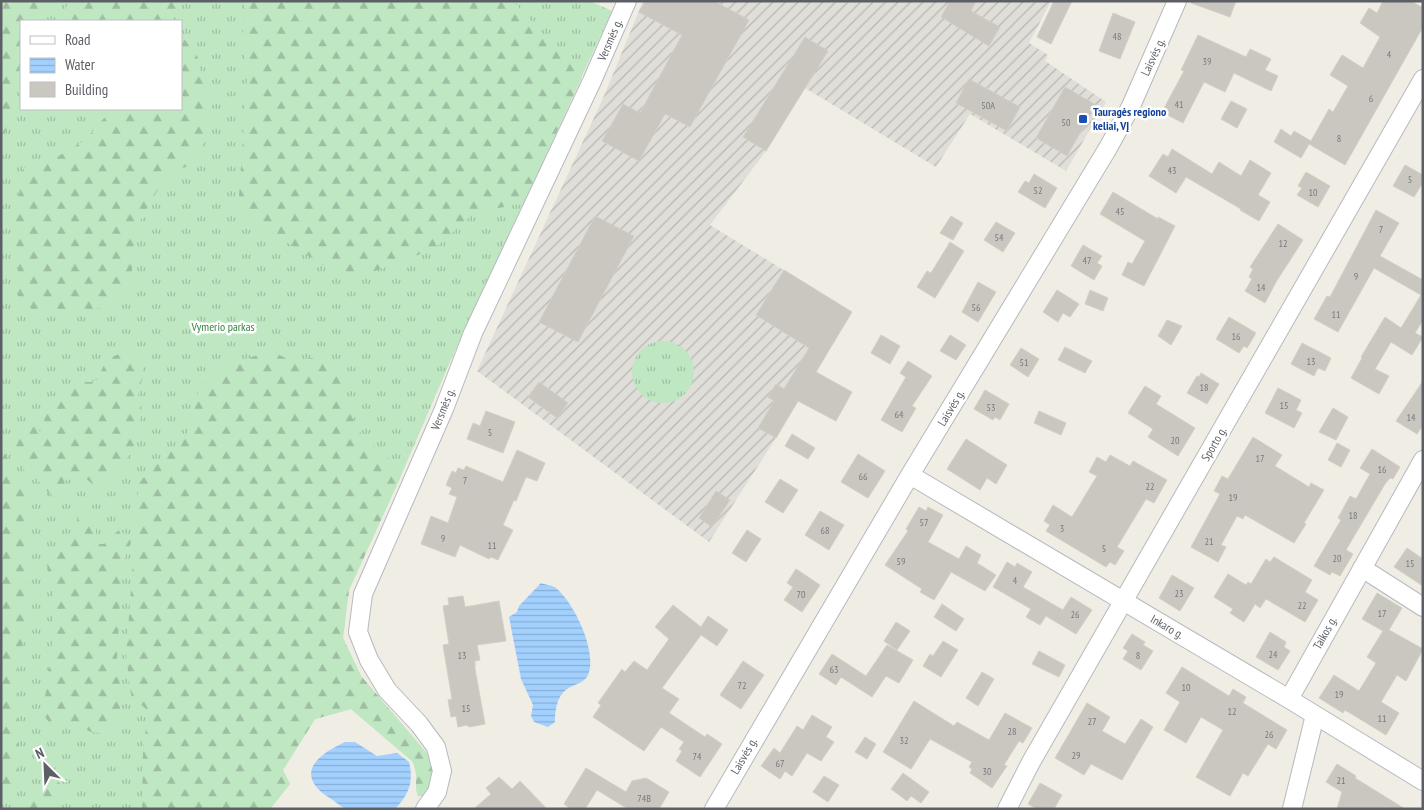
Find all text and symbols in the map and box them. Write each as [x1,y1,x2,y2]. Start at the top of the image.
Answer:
street label: Versmės g. [594,17,625,64]
legend [20,20,182,110]
text: Road [65,30,91,49]
house number: 48 [1113,30,1122,43]
street label: Laisvės g. [1137,36,1168,78]
house number: 4 [1387,48,1392,61]
text: Water [65,55,96,74]
house number: 39 [1203,55,1212,68]
text: Building [65,80,108,99]
house number: 6 [1369,92,1374,105]
house number: 41 [1175,98,1184,111]
house number: 50A [981,99,995,112]
place label: Tauragės regiono keliai, VĮ [1093,104,1167,133]
marker: Tauragės regiono keliai, VĮ [1077,113,1089,125]
house number: 50 [1062,116,1071,129]
house number: 8 [1337,132,1341,145]
house number: 43 [1168,164,1177,177]
house number: 5 [1408,173,1412,186]
house number: 52 [1034,184,1043,197]
house number: 10 [1309,186,1318,199]
house number: 45 [1116,205,1125,218]
house number: 7 [1379,223,1383,236]
house number: 54 [995,231,1004,244]
house number: 12 [1279,237,1288,250]
house number: 47 [1083,254,1092,267]
house number: 9 [1354,270,1358,283]
house number: 14 [1257,281,1266,294]
house number: 56 [972,301,981,314]
house number: 11 [1332,308,1341,321]
park label: Vymerio parkas [190,319,255,334]
house number: 16 [1232,330,1241,343]
house number: 13 [1307,355,1316,368]
house number: 51 [1020,356,1029,369]
house number: 18 [1200,381,1209,394]
street label: Versmės g. [427,386,458,433]
street label: Laisvės g. [934,387,967,429]
house number: 15 [1280,399,1289,412]
house number: 53 [987,401,996,414]
house number: 64 [895,408,904,421]
house number: 14 [1407,411,1416,424]
street label: Sporto g. [1198,424,1229,464]
house number: 5 [488,426,492,439]
house number: 20 [1171,434,1180,447]
house number: 17 [1256,452,1265,465]
house number: 16 [1378,463,1387,476]
house number: 66 [859,470,868,483]
house number: 7 [463,474,467,487]
house number: 22 [1146,480,1155,493]
house number: 19 [1229,491,1238,504]
house number: 18 [1349,509,1358,522]
house number: 57 [920,516,929,529]
house number: 3 [1060,522,1064,535]
house number: 68 [821,524,830,537]
house number: 9 [441,532,445,545]
house number: 21 [1205,535,1214,548]
house number: 11 [488,539,497,552]
house number: 5 [1102,542,1106,555]
house number: 20 [1333,552,1342,565]
house number: 59 [897,555,906,568]
house number: 15 [1406,557,1415,570]
house number: 4 [1013,574,1018,587]
house number: 23 [1175,587,1184,600]
house number: 70 [797,588,806,601]
house number: 22 [1298,599,1307,612]
house number: 17 [1378,607,1387,620]
house number: 26 [1071,608,1080,621]
street label: Inkaro g. [1148,611,1187,642]
street label: Taikos g. [1309,614,1340,652]
house number: 24 [1269,648,1278,661]
house number: 13 [458,649,467,662]
house number: 8 [1136,649,1140,662]
house number: 63 [830,663,839,676]
house number: 72 [738,679,747,692]
house number: 10 [1182,681,1191,694]
house number: 19 [1335,688,1344,701]
house number: 15 [462,702,471,715]
house number: 12 [1228,705,1237,718]
house number: 11 [1378,712,1387,725]
house number: 27 [1088,715,1097,728]
house number: 28 [1008,725,1017,738]
house number: 26 [1265,728,1274,741]
house number: 32 [900,734,909,747]
street label: Laisvės g. [727,735,760,777]
north arrow [20,740,70,790]
text: N [33,743,47,763]
house number: 29 [1072,749,1081,762]
house number: 74 [693,750,702,763]
house number: 67 [776,757,785,770]
house number: 30 [983,765,992,778]
house number: 21 [1337,774,1346,787]
house number: 74B [637,792,651,805]

